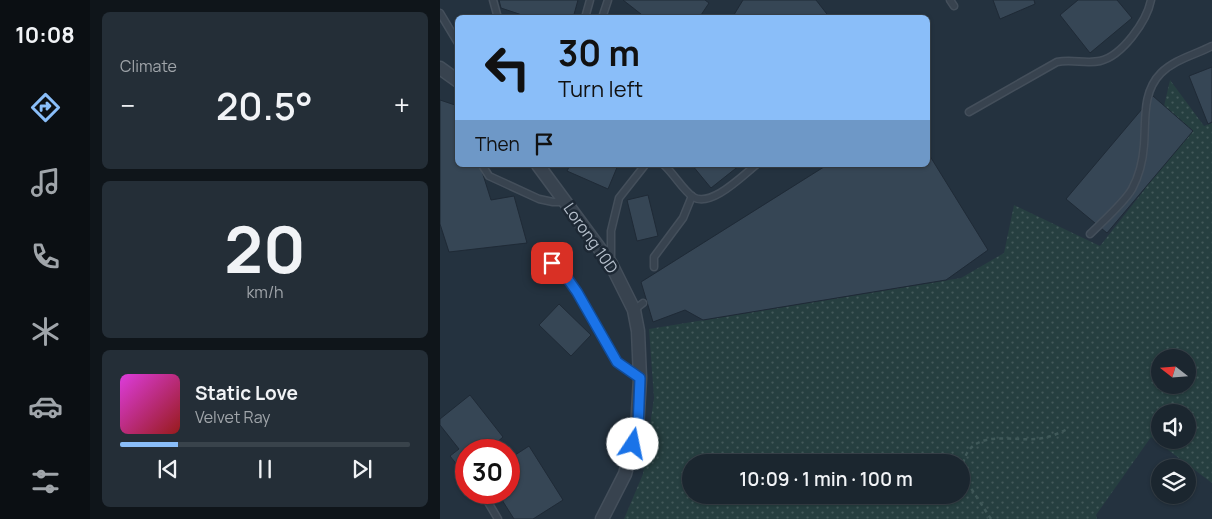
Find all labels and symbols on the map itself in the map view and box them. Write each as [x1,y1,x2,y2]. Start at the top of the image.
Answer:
street label: Lorong 10D [559,198,624,278]
pin [531,242,573,284]
north arrow [1151,349,1196,394]
position arrow [606,417,658,469]
speed limit sign: 30 [455,439,520,504]

